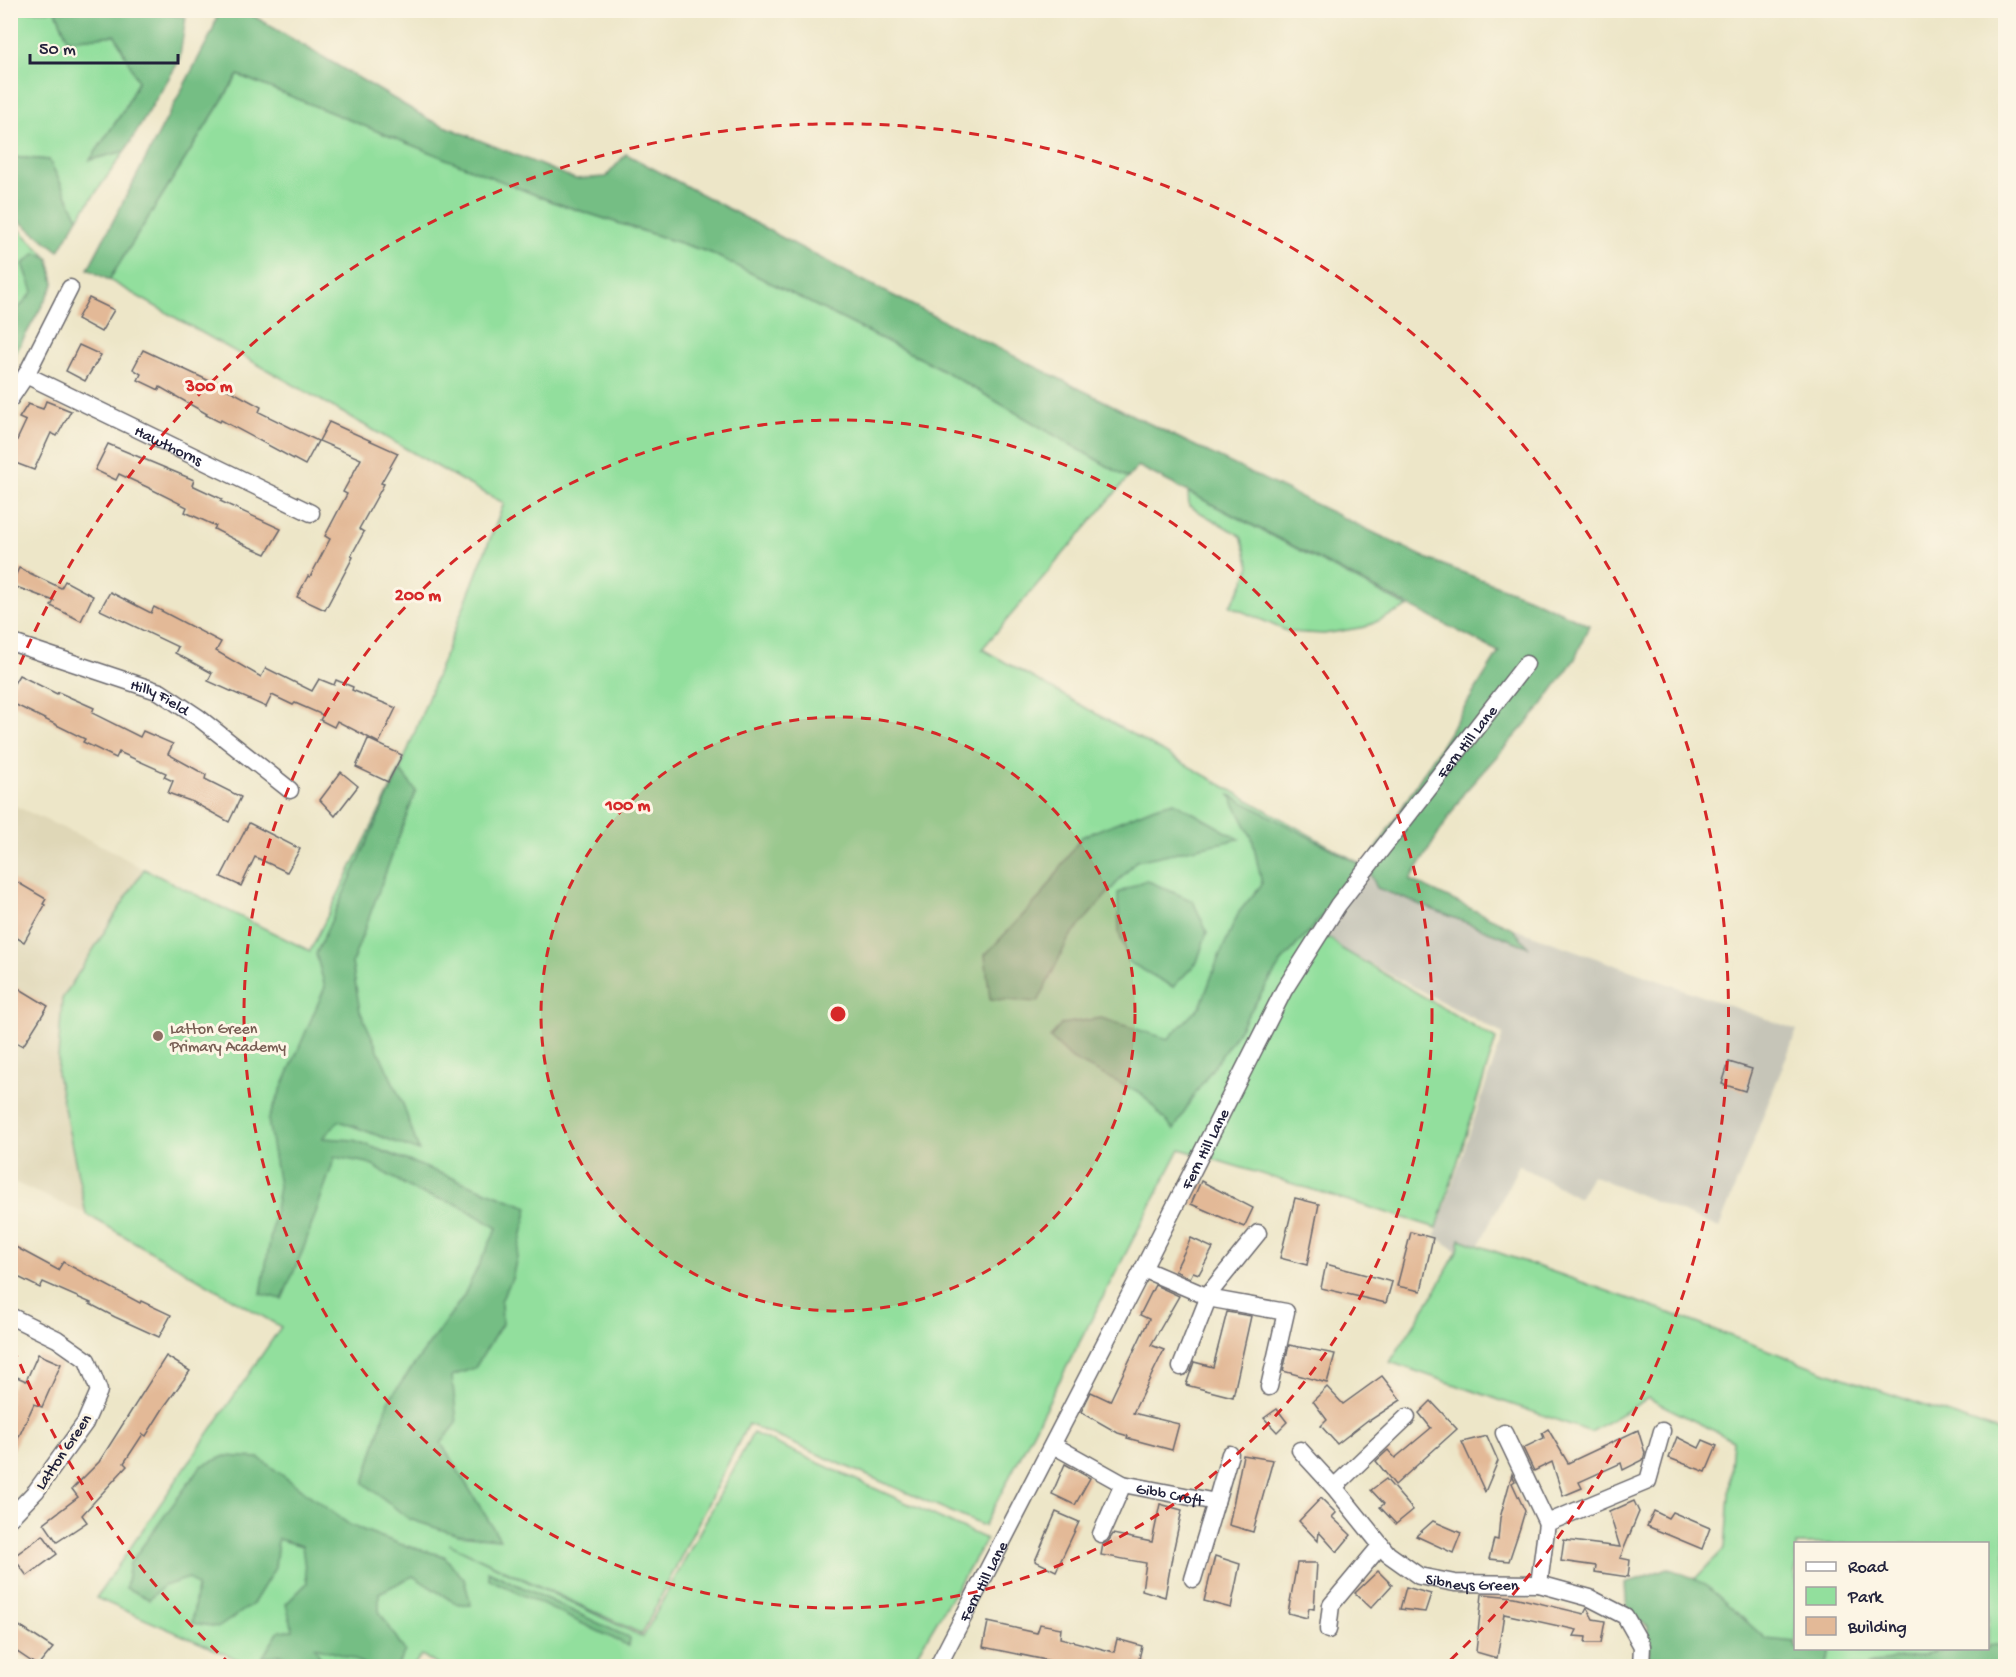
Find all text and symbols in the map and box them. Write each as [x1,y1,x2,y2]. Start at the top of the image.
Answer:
scale bar [30,27,178,65]
text: 50 m [39,40,76,61]
text: 300 m [185,377,233,398]
street label: Hawthorns [131,423,206,472]
text: 200 m [395,586,441,607]
street label: Hilly Field [127,677,193,723]
street label: Fern Hill Lane [1434,702,1504,784]
text: 100 m [605,796,651,817]
centre of rings [828,1004,848,1024]
place label: Latton Green Primary Academy [169,1021,286,1058]
marker: Latton Green Primary Academy [151,1029,165,1043]
street label: Fern Hill Lane [1178,1106,1236,1194]
street label: Latton Green [33,1411,97,1494]
street label: Gibb Croft [1134,1481,1206,1513]
street label: Fern Hill Lane [956,1538,1014,1626]
legend [1794,1542,1989,1650]
text: Road [1848,1558,1889,1579]
street label: Sibneys Green [1424,1572,1519,1597]
text: Park [1847,1588,1884,1609]
text: Building [1847,1618,1907,1639]

